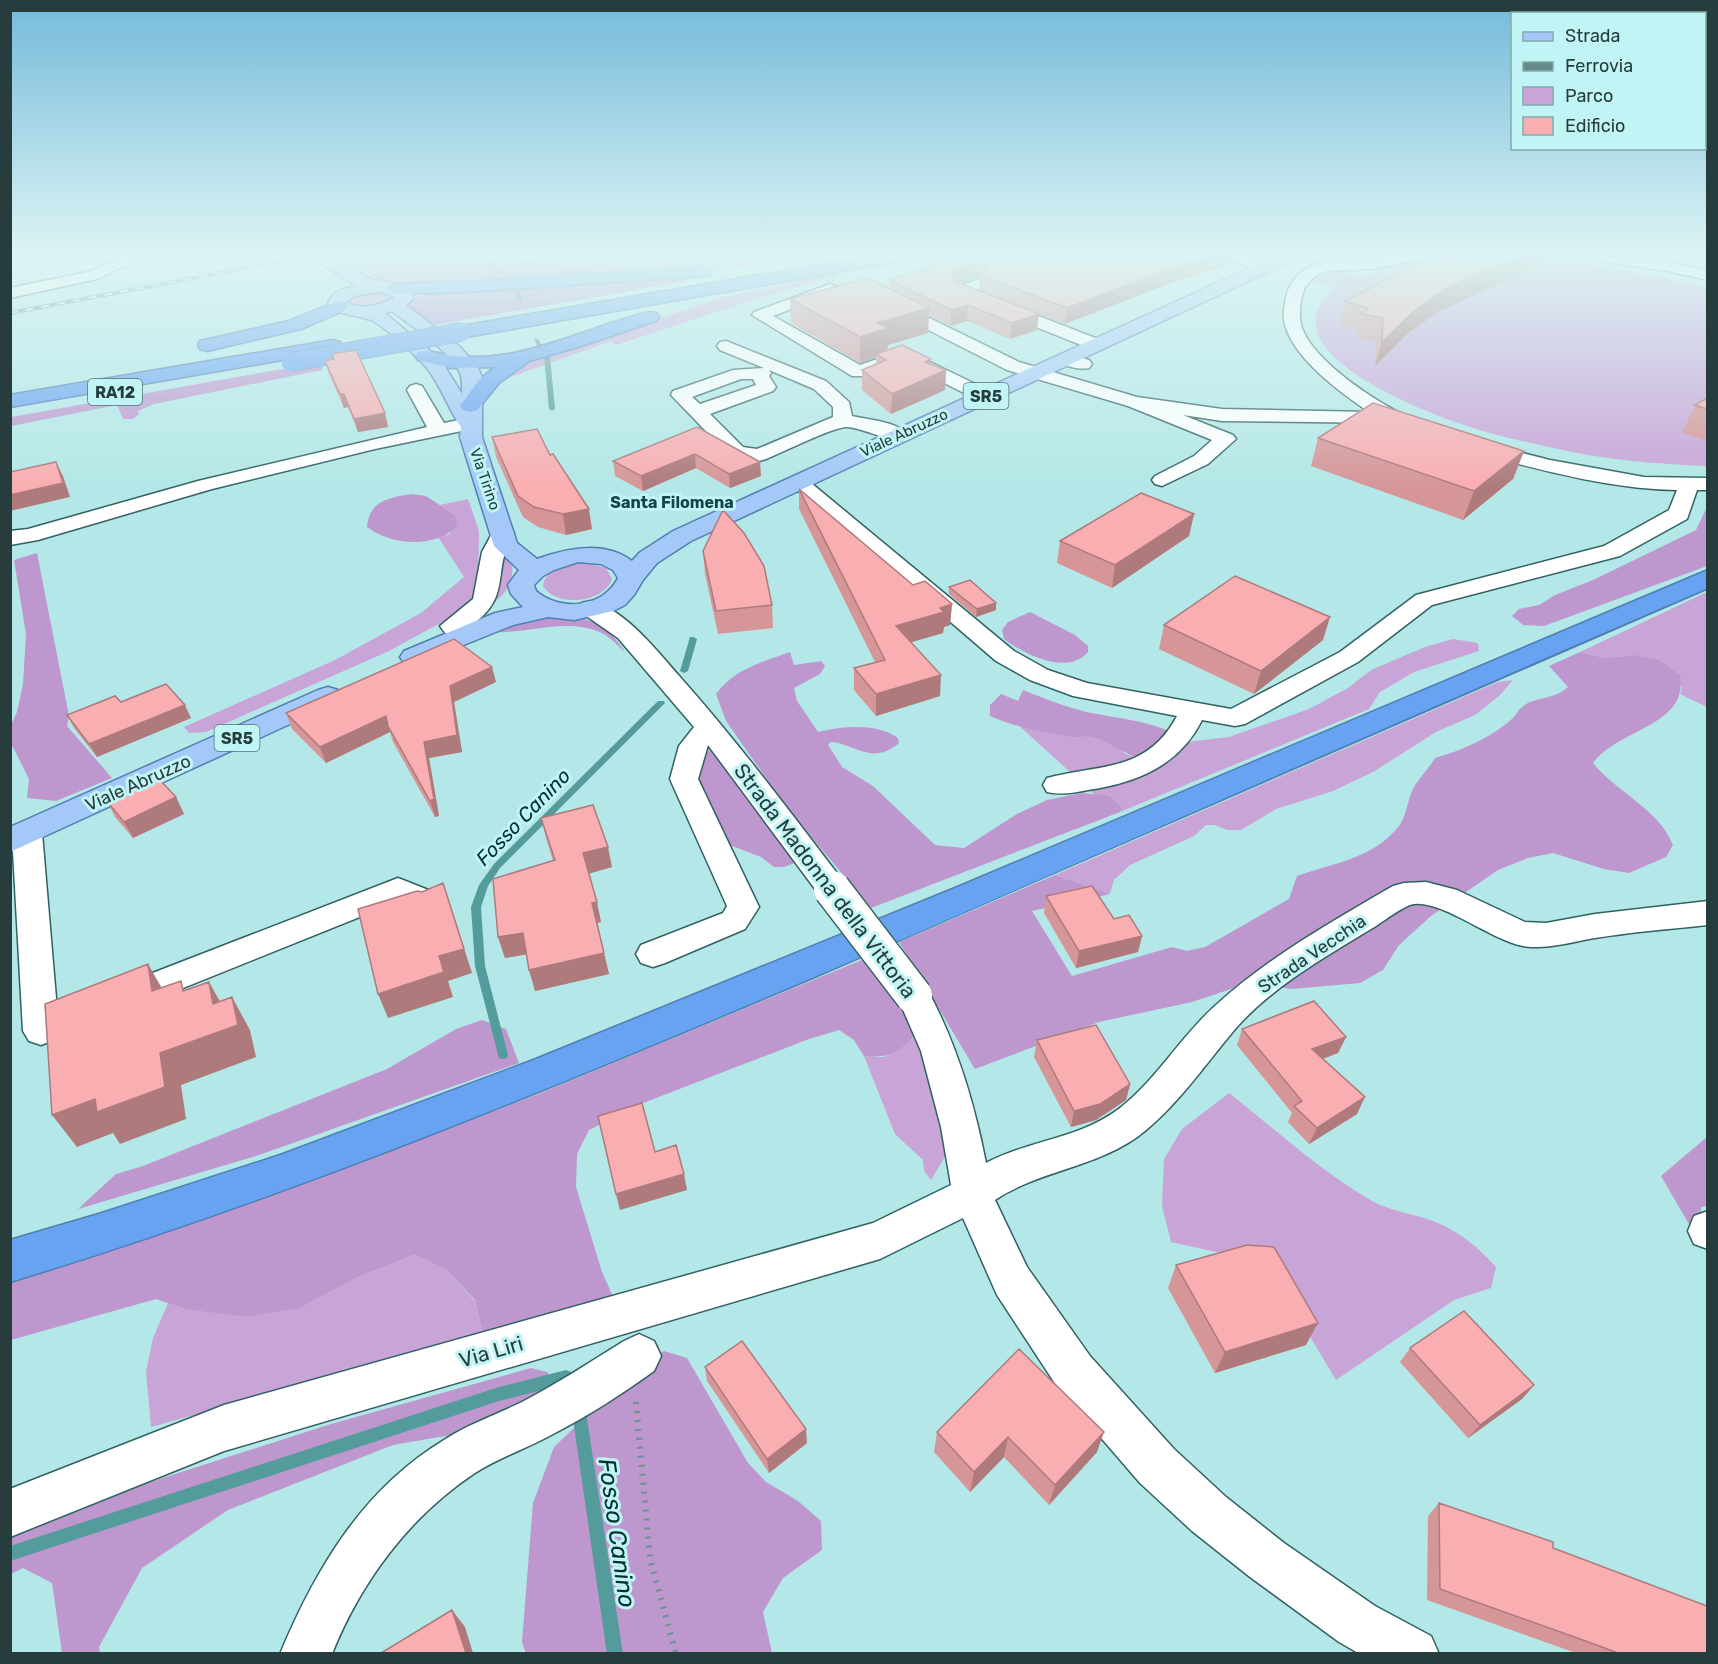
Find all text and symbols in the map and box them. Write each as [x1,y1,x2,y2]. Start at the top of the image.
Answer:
legend [1511,12,1706,150]
text: Strada [1565,25,1621,47]
text: Ferrovia [1565,55,1633,77]
text: Parco [1565,85,1613,107]
text: Edificio [1565,115,1625,137]
road number: RA12 [88,379,142,405]
road number: SR5 [964,383,1008,409]
street label: Viale Abruzzo [857,405,951,461]
street label: Via Tirino [466,446,504,512]
district label: Santa Filomena [610,493,734,512]
road number: SR5 [214,725,260,751]
street label: Viale Abruzzo [82,750,194,816]
street label: Strada Madonna della Vittoria [729,758,922,1003]
water label: Fosso Canino [471,764,575,870]
street label: Strada Vecchia [1254,910,1370,998]
street label: Via Liri [456,1330,526,1373]
water label: Fosso Canino [593,1457,641,1609]

